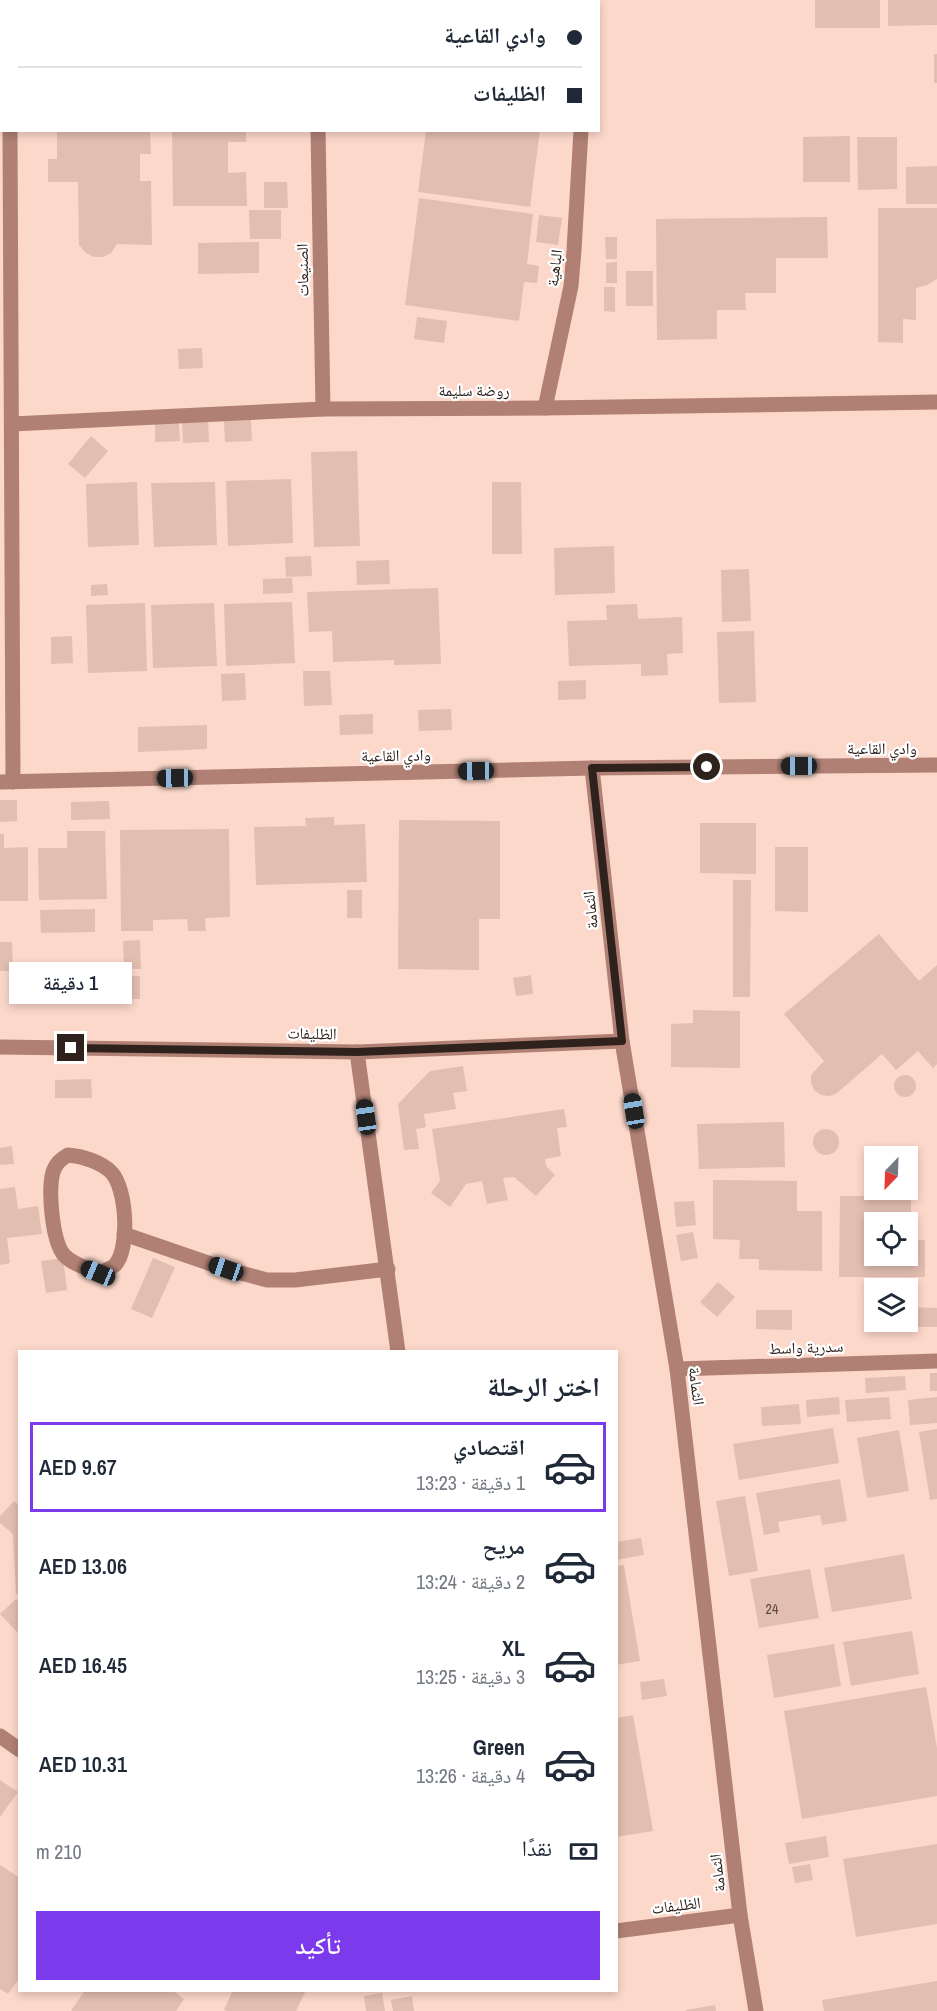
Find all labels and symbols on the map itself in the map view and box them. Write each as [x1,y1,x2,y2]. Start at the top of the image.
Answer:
street label: الصنيعات [291,243,313,297]
street label: الباهية [541,248,567,288]
street label: روضة سليمة [438,379,510,401]
street label: وادي القاعية [847,737,917,761]
street label: وادي القاعية [361,743,431,769]
route start [693,753,720,780]
car [781,757,817,775]
car [458,762,494,780]
car [157,769,193,787]
street label: الثمامة [577,890,603,930]
callout: 1 دقيقة [10,961,132,1003]
street label: الظليفات [287,1022,337,1044]
route end [57,1034,84,1061]
car [622,1092,646,1130]
car [355,1098,377,1136]
north arrow [864,1146,918,1200]
car [206,1255,246,1283]
car [78,1258,118,1288]
street label: سدرية واسط [768,1335,844,1359]
street label: الثمامة [684,1366,710,1406]
house number: 24 [766,1600,779,1618]
street label: الثمامة [704,1853,730,1893]
street label: الظليفات [650,1891,702,1919]

